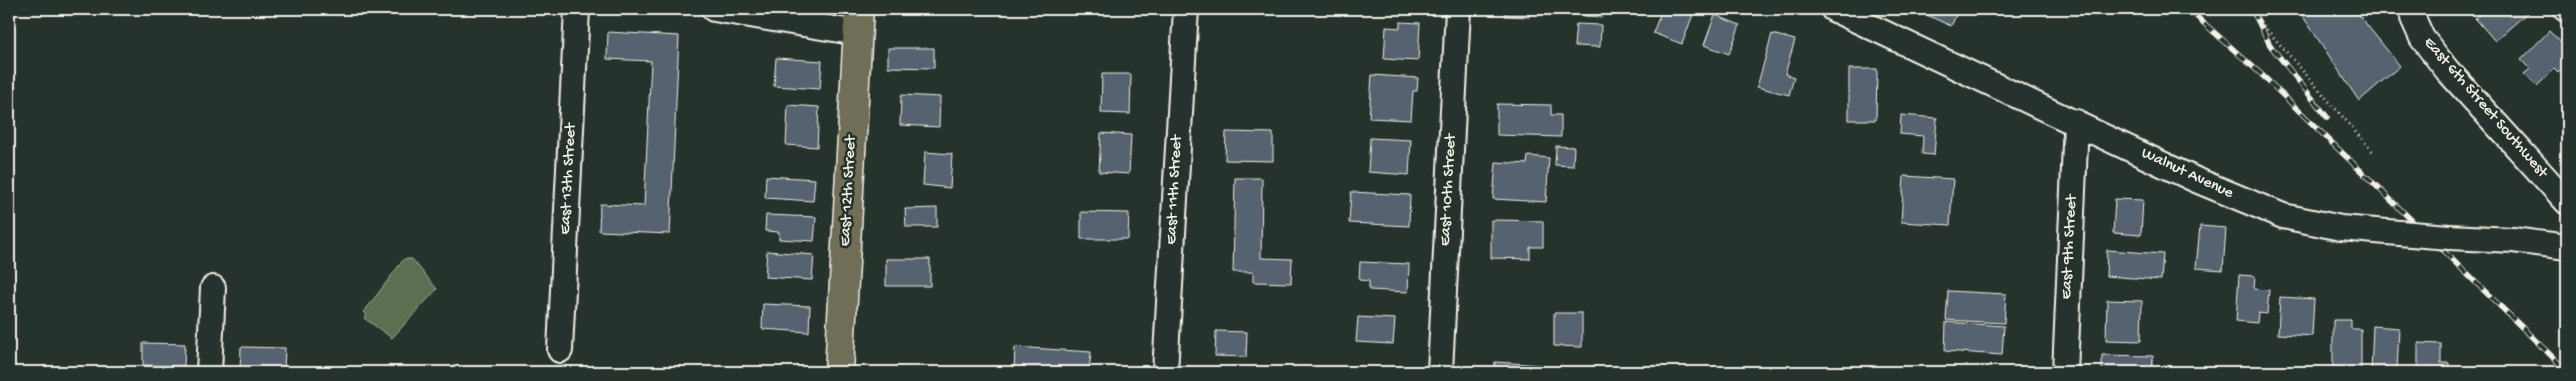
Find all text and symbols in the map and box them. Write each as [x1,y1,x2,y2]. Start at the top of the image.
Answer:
street label: East 6th Street Southwest [2419,34,2552,183]
street label: East 13th Street [557,121,581,235]
street label: East 10th Street [1437,132,1461,247]
street label: East 11th Street [1163,133,1187,245]
street label: East 12th Street [837,134,861,247]
street label: Walnut Avenue [2138,144,2237,204]
street label: East 9th Street [2058,193,2082,300]

